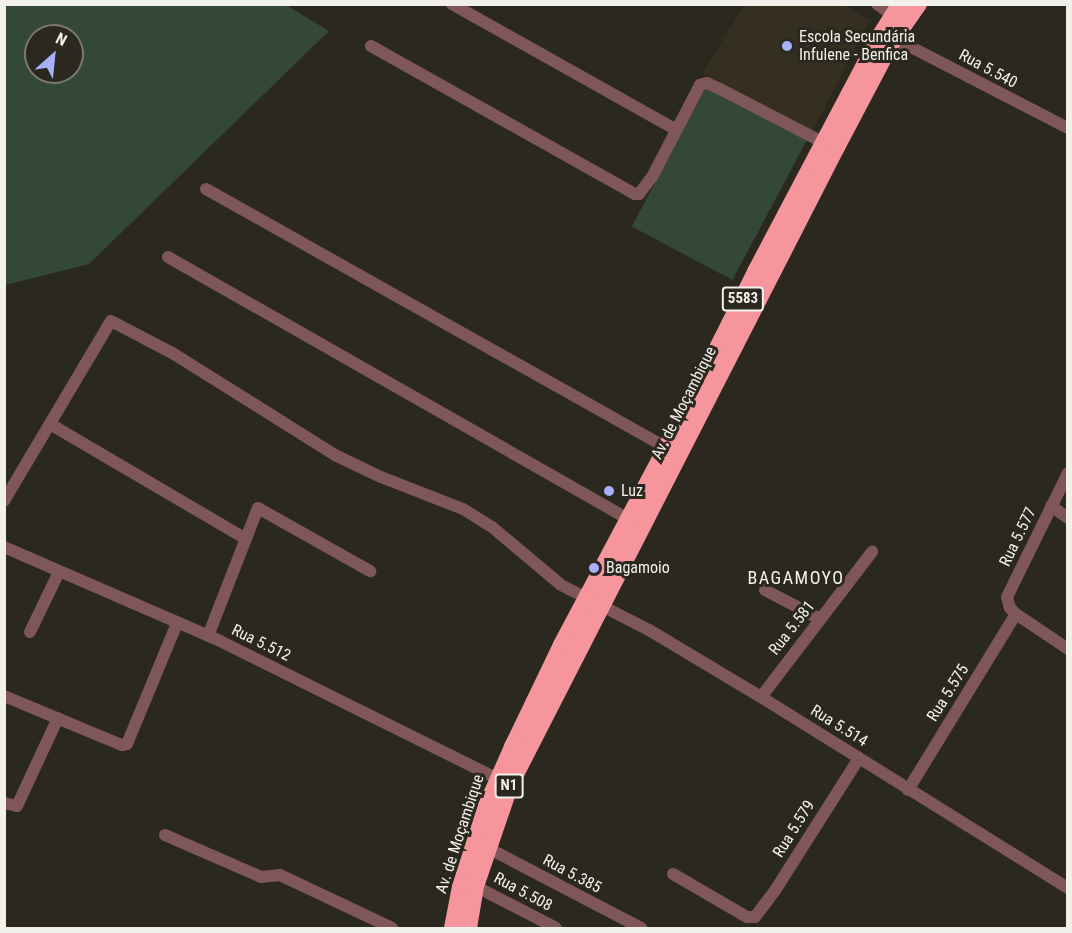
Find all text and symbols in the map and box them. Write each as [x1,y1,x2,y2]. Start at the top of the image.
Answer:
north arrow [24,24,84,84]
place label: Escola Secundária Infulene - Benfica [799,27,915,65]
text: N [53,29,70,50]
marker: Escola Secundária Infulene - Benfica [780,39,794,53]
street label: Rua 5.540 [956,46,1020,92]
road number: 5583 [720,287,766,311]
street label: Av. de Moçambique [647,343,721,463]
place label: Luz [621,481,643,501]
marker: Luz [602,484,616,498]
street label: Rua 5.577 [995,504,1041,570]
place label: Bagamoio [606,558,670,578]
marker: Bagamoio [587,561,601,575]
district label: BAGAMOYO [747,567,845,589]
street label: Rua 5.581 [765,597,819,659]
street label: Rua 5.512 [228,620,294,666]
street label: Rua 5.575 [923,661,973,725]
street label: Rua 5.514 [807,701,871,751]
street label: Av. de Moçambique [432,772,488,896]
road number: N1 [494,774,524,798]
street label: Rua 5.579 [769,797,819,861]
street label: Rua 5.385 [540,851,604,897]
street label: Rua 5.508 [491,869,555,915]

